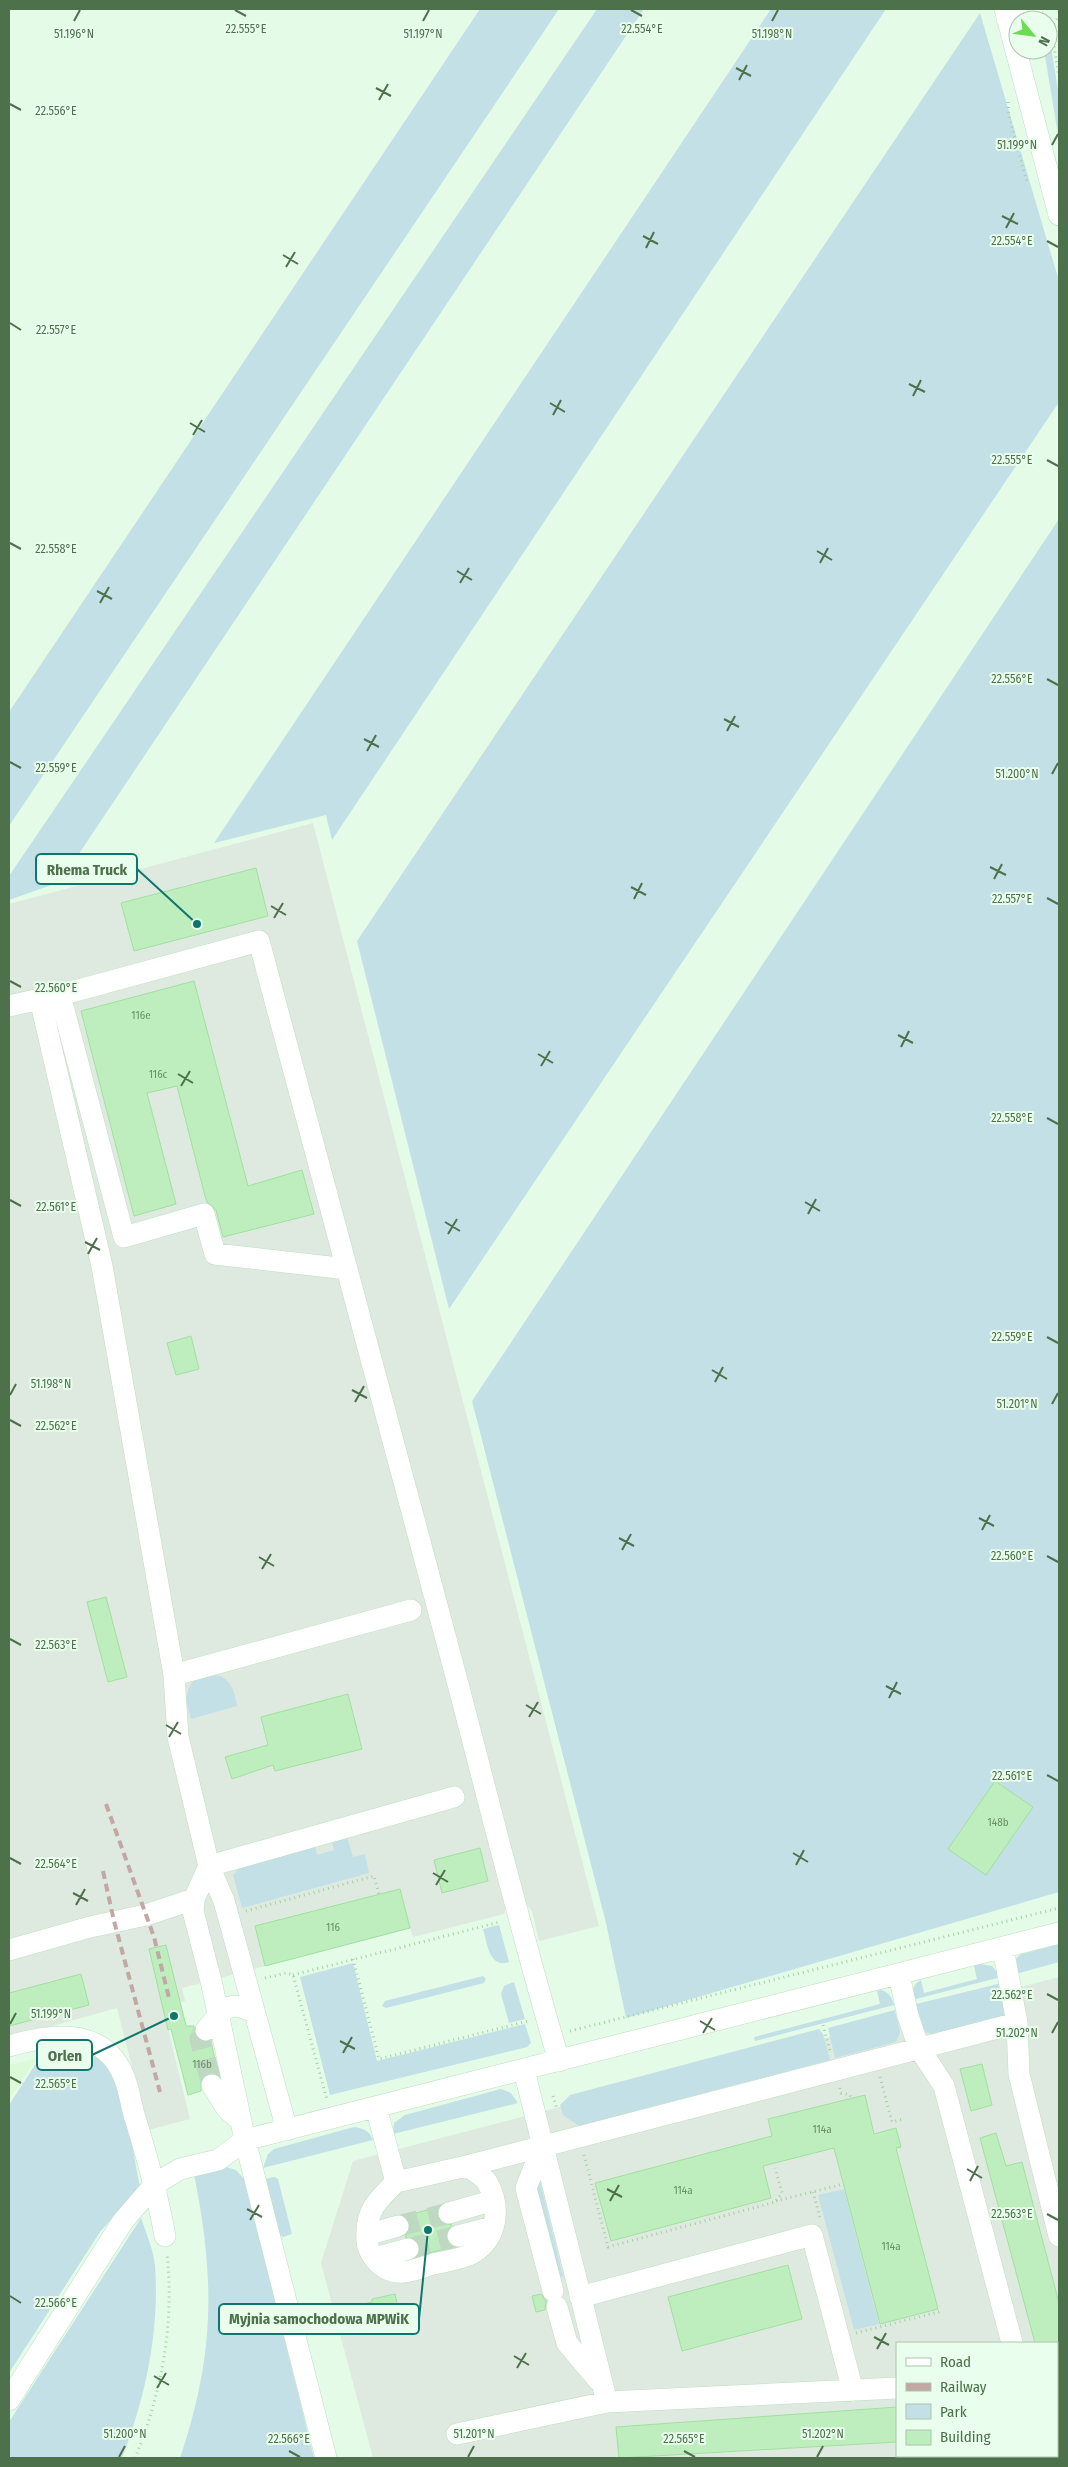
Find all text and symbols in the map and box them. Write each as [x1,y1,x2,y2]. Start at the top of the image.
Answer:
north arrow [1008,10,1058,60]
text: 22.555°E [226,22,267,36]
text: 22.554°E [621,22,663,36]
text: 51.196°N [54,27,94,41]
text: 51.197°N [403,27,443,41]
text: 51.198°N [752,27,792,41]
text: N [1034,33,1053,49]
text: 22.556°E [35,104,77,118]
text: 51.199°N [997,138,1037,152]
text: 22.554°E [991,234,1033,248]
text: 22.557°E [36,323,76,337]
text: 22.555°E [992,453,1033,467]
text: 22.558°E [35,542,77,556]
text: 22.556°E [991,672,1033,686]
text: 22.559°E [35,761,77,775]
text: 51.200°N [996,767,1038,781]
callout: Rhema Truck [36,854,137,884]
text: Rhema Truck [47,861,127,879]
text: 22.557°E [992,892,1032,906]
text: 22.560°E [35,981,77,995]
house number: 116e [131,1009,151,1022]
house number: 116c [149,1068,168,1081]
text: 22.558°E [991,1111,1033,1125]
text: 22.561°E [36,1200,76,1214]
text: 22.559°E [991,1330,1033,1344]
text: 51.198°N [31,1377,71,1391]
text: 51.201°N [997,1397,1037,1411]
text: 22.562°E [35,1419,77,1433]
text: 22.560°E [991,1549,1033,1563]
text: 22.563°E [35,1638,77,1652]
text: 22.561°E [992,1769,1032,1783]
house number: 148b [988,1816,1009,1829]
text: 22.564°E [35,1857,77,1871]
house number: 116 [326,1921,340,1934]
text: 22.562°E [991,1988,1033,2002]
text: 51.199°N [31,2007,71,2021]
text: 51.202°N [996,2026,1038,2040]
callout: Orlen [37,2040,92,2070]
text: Orlen [48,2047,82,2065]
house number: 116b [192,2058,212,2071]
text: 22.565°E [35,2077,77,2091]
house number: 114a [812,2123,832,2136]
house number: 114a [673,2184,693,2197]
text: 22.563°E [991,2207,1033,2221]
house number: 114a [881,2240,901,2253]
text: 22.566°E [35,2296,77,2310]
callout: Myjnia samochodowa MPWiK [219,2304,419,2334]
text: Myjnia samochodowa MPWiK [229,2310,409,2328]
legend [896,2342,1058,2457]
text: Road [940,2353,971,2371]
text: Railway [940,2378,987,2396]
text: Park [940,2403,967,2421]
text: 51.200°N [104,2427,146,2441]
text: 51.201°N [454,2427,494,2441]
text: 51.202°N [802,2427,844,2441]
text: Building [940,2428,991,2446]
text: 22.566°E [268,2432,310,2446]
text: 22.565°E [663,2432,705,2446]

